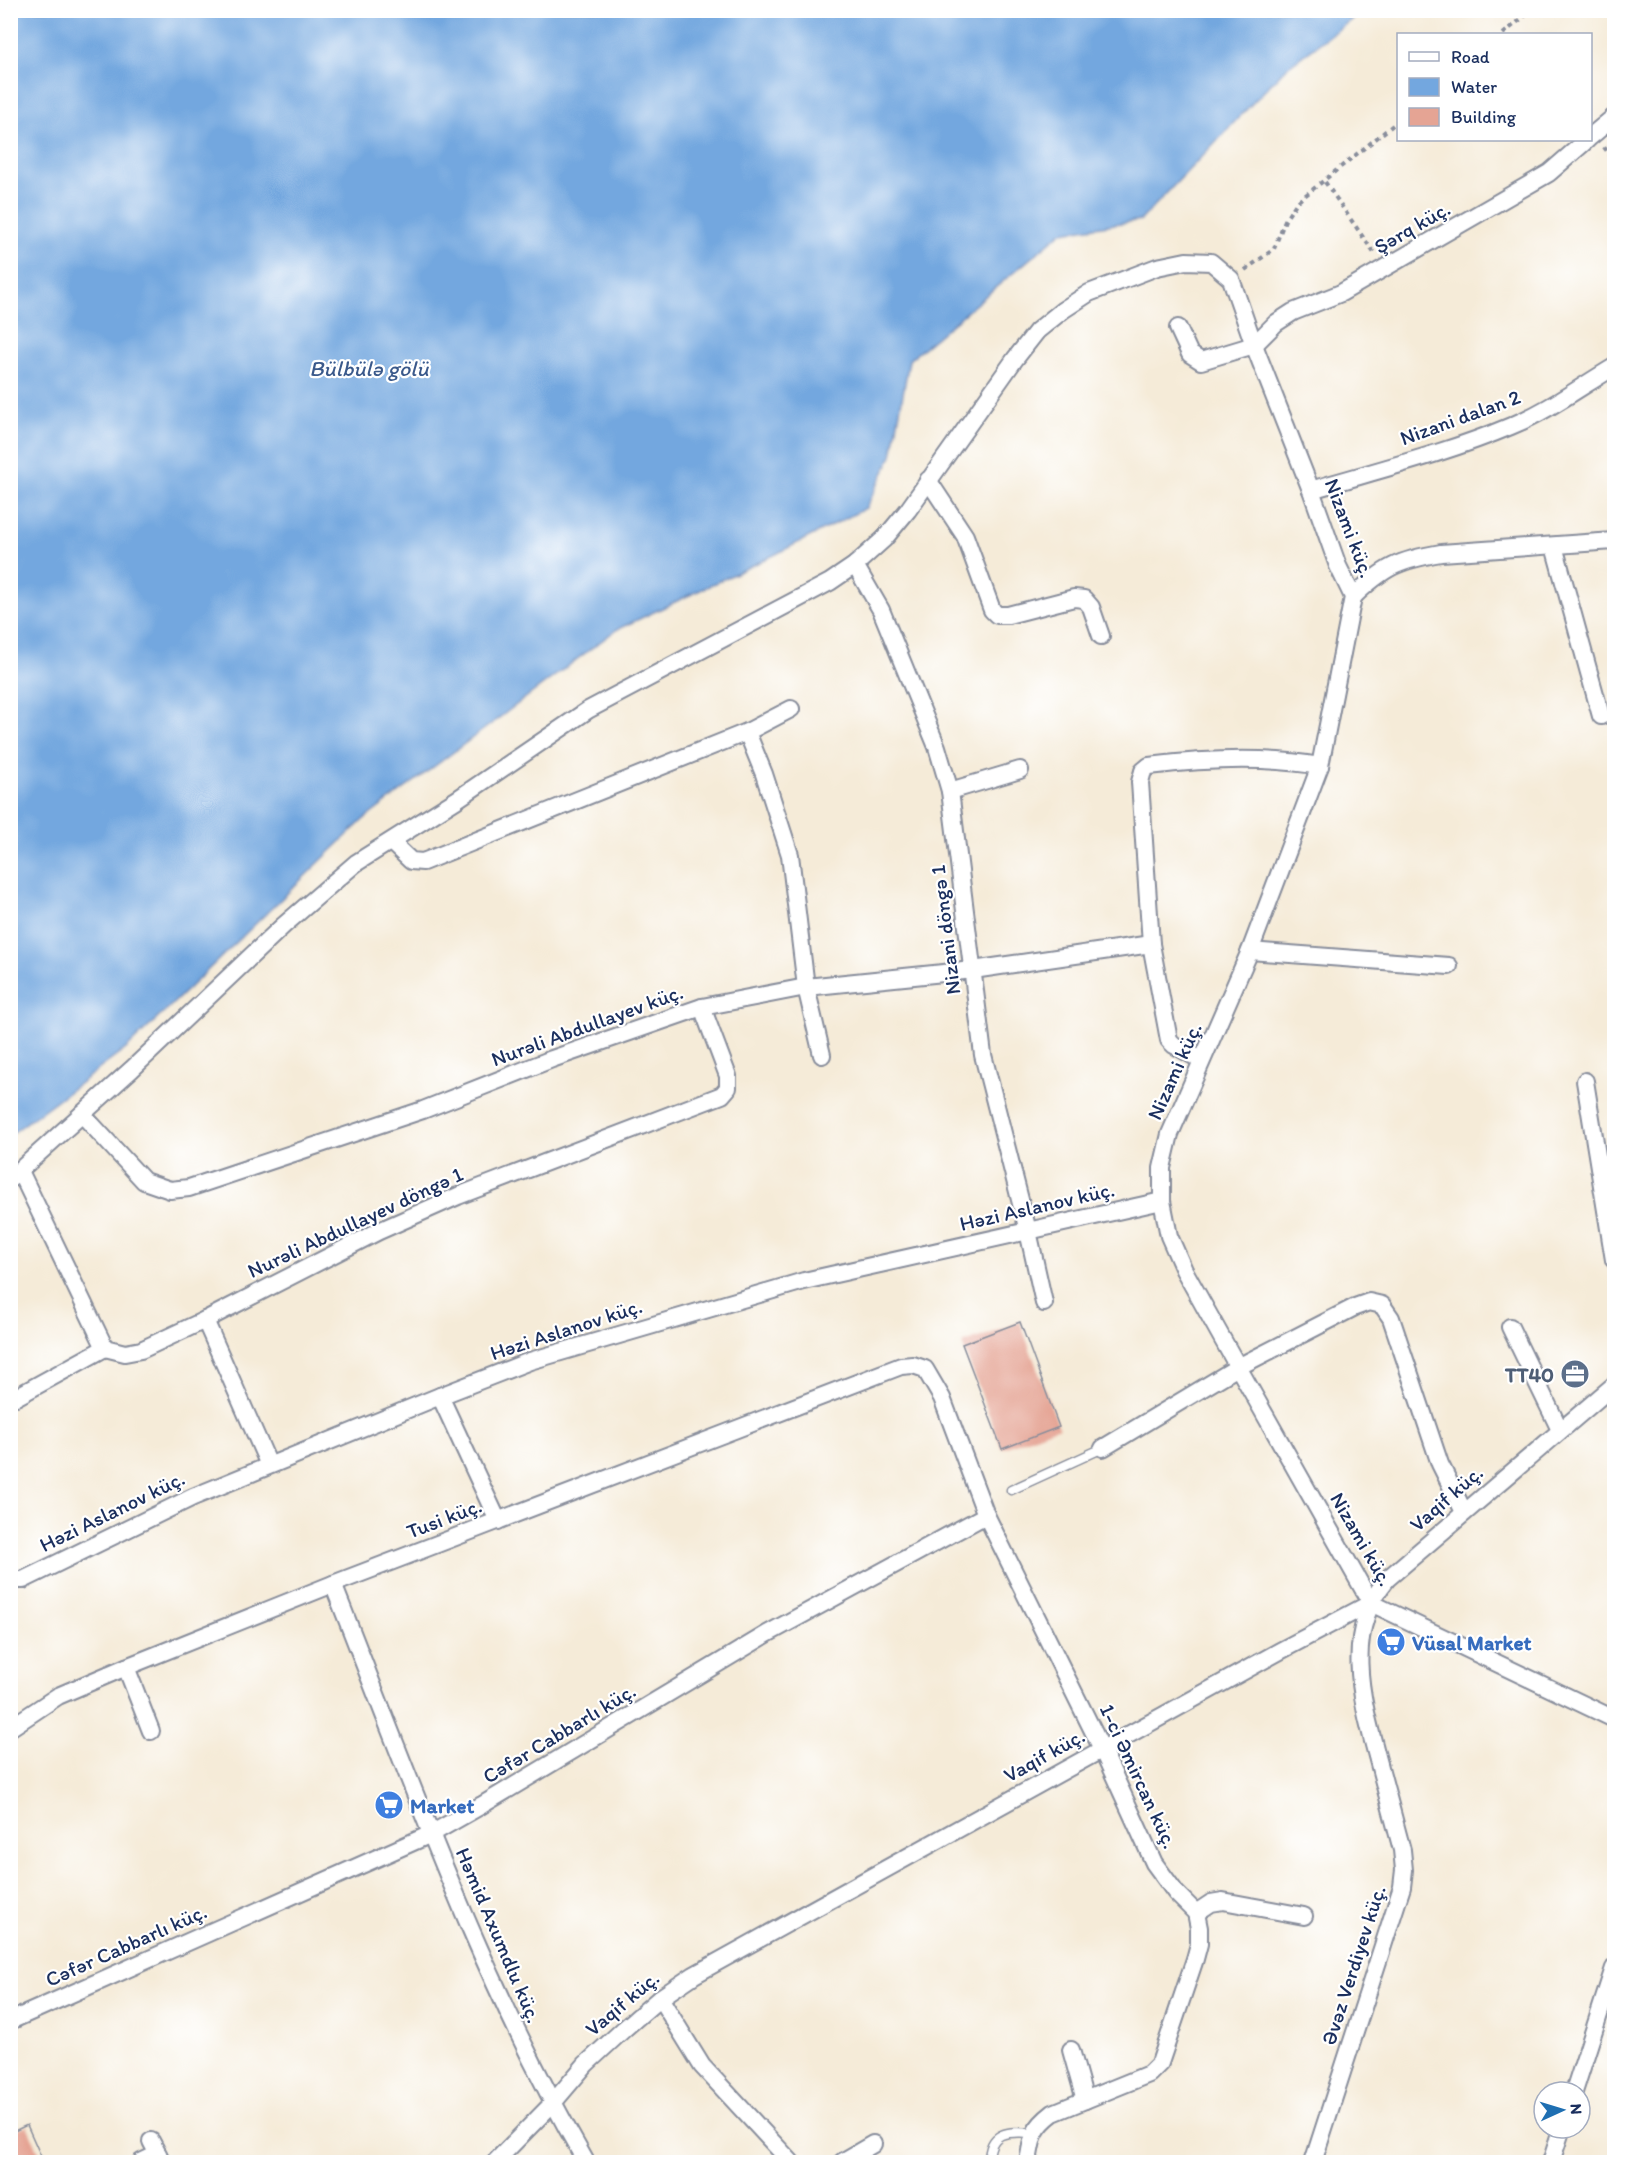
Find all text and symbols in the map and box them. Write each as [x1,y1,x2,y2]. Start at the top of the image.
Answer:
legend [1397,33,1592,141]
text: Road [1451,46,1490,68]
text: Water [1451,76,1497,98]
text: Building [1451,106,1517,128]
street label: Şərq küç. [1370,195,1454,259]
water label: Bülbülə gölü [309,355,429,382]
street label: Nizani dalan 2 [1396,384,1524,450]
street label: Nizami küç. [1320,475,1380,581]
street label: Nizani döngə 1 [925,863,965,996]
street label: Nurəli Abdullayev küç. [488,979,686,1071]
street label: Nizami küç. [1141,1018,1207,1124]
street label: Nurəli Abdullayev döngə 1 [243,1161,467,1283]
street label: Həzi Aslanov küç. [957,1176,1117,1236]
street label: Həzi Aslanov küç. [487,1293,645,1365]
office icon: TT40 [1559,1358,1591,1390]
place label: TT40 [1504,1362,1554,1387]
street label: Vaqif küç. [1404,1459,1488,1537]
street label: Həzi Aslanov küç. [35,1465,189,1557]
street label: Nizami küç. [1325,1488,1399,1590]
street label: Tusi küç. [403,1492,485,1544]
supermarket icon: Vüsal Market [1375,1626,1407,1658]
place label: Vüsal Market [1412,1630,1532,1655]
street label: Cəfər Cabbarlı küç. [478,1677,640,1789]
street label: 1-ci Əmircan küç. [1095,1700,1183,1852]
street label: Vaqif küç. [999,1723,1089,1787]
supermarket icon: Market [373,1789,405,1821]
place label: Market [410,1793,474,1818]
street label: Həmid Axumdlu küç. [451,1844,547,2026]
street label: Əvəz Verdiyev küç. [1315,1882,1391,2048]
street label: Cəfər Cabbarlı küç. [41,1898,211,1992]
street label: Vaqif küç. [580,1965,664,2041]
north arrow [1532,2080,1592,2140]
text: N [1567,2103,1586,2115]

